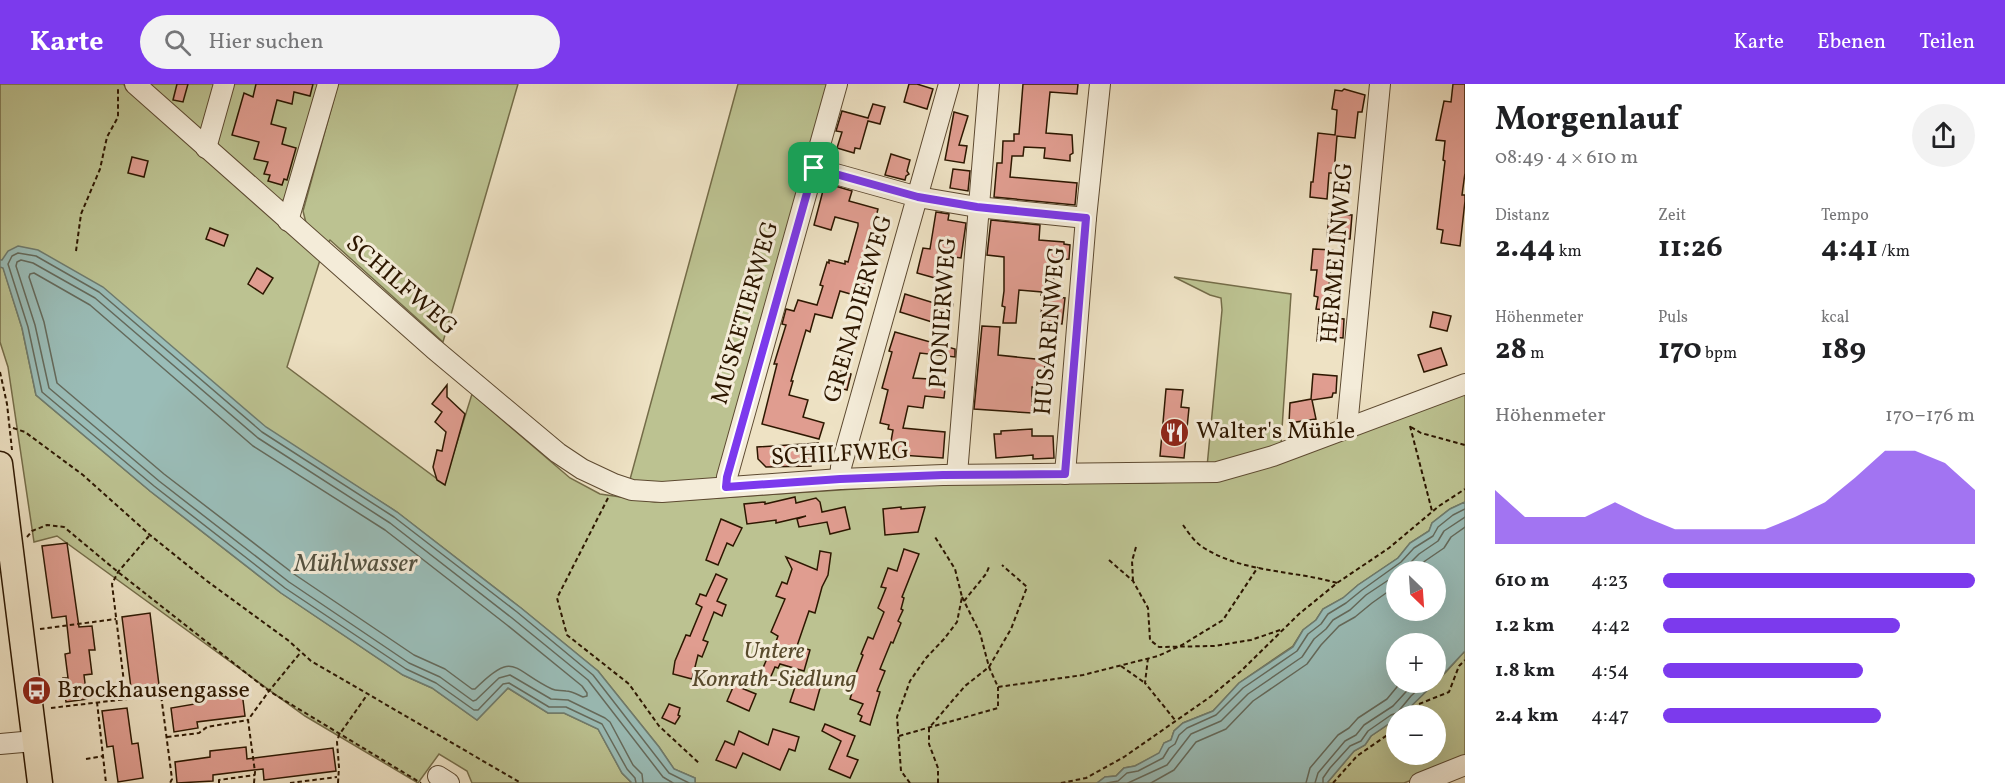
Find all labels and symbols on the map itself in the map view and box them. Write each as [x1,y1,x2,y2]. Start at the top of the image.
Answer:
pin [788,142,839,193]
street label: HERMELINWEG [1313,161,1363,345]
street label: GRENADIERWEG [816,211,902,407]
street label: MUSKETIERWEG [704,217,788,409]
street label: SCHILFWEG [338,228,464,344]
street label: PIONIERWEG [922,236,966,390]
street label: HUSARENWEG [1027,245,1075,417]
place label: Walter's Mühle [1196,415,1355,449]
restaurant icon: Walter's Mühle [1159,416,1191,448]
street label: SCHILFWEG [770,434,910,476]
water label: Mühlwasser [293,546,418,582]
north arrow [1386,561,1446,621]
park label: Untere Konrath-Siedlung [691,635,857,697]
place label: Brockhausengasse [57,674,250,708]
bus stop icon: Brockhausengasse [20,675,52,707]

